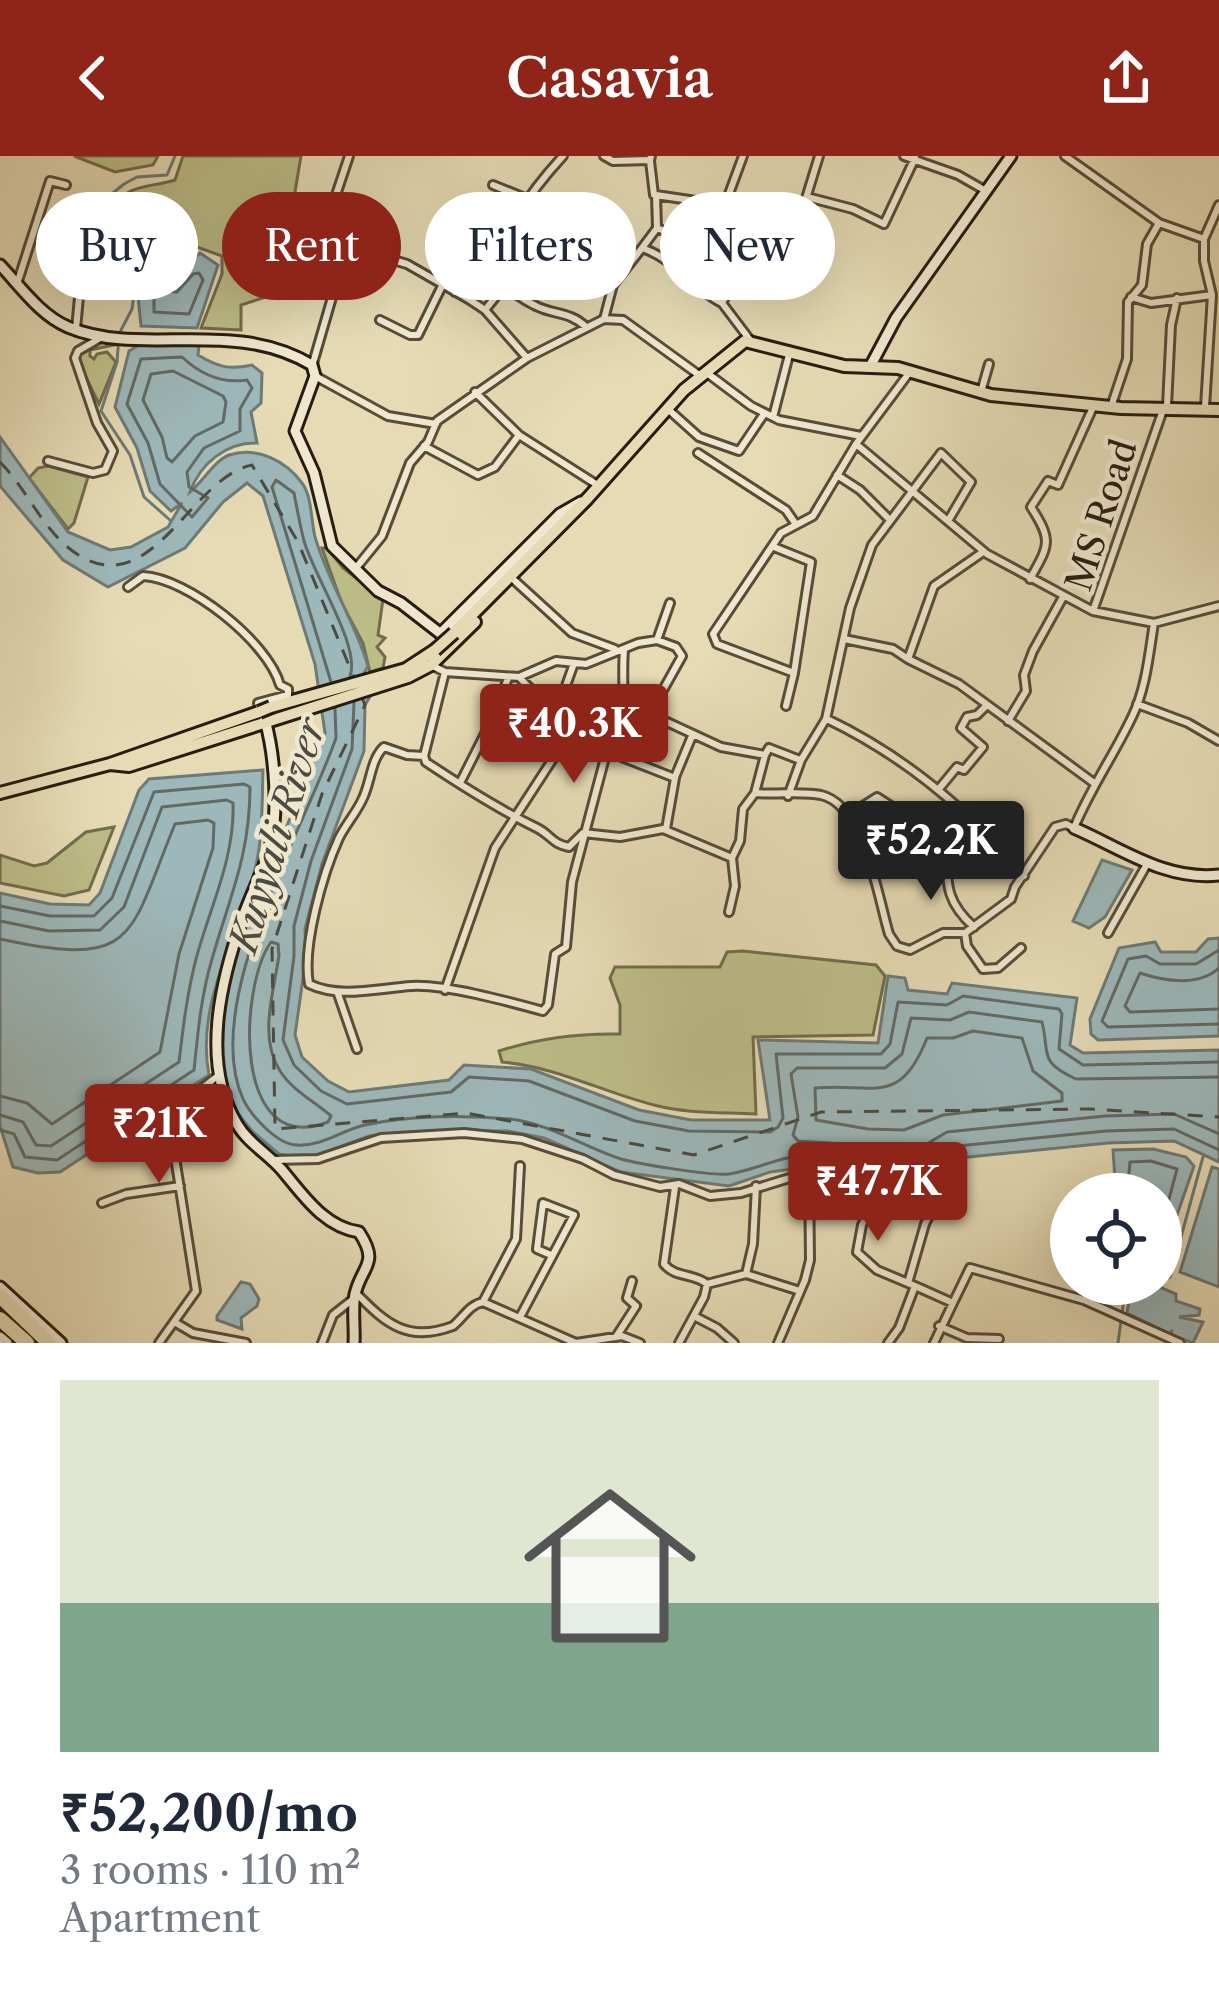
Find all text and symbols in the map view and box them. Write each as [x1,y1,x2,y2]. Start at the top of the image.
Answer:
icon: back [60,45,126,111]
text: Casavia [506,45,713,111]
icon: share [1093,45,1159,111]
chip: Buy [36,192,198,300]
chip: Rent [222,192,401,300]
chip: Filters [425,192,636,300]
chip: New [660,192,835,300]
street label: MS Road [1056,434,1146,596]
pin: ₹40.3K [476,684,672,786]
text: ₹40.3K [507,699,641,747]
water label: Kuyyali River [218,710,336,961]
pin: ₹52.2K [833,801,1029,903]
text: ₹52.2K [865,816,997,864]
pin: ₹21K [88,1084,230,1186]
text: ₹21K [112,1099,206,1147]
pin: ₹47.7K [780,1142,976,1244]
text: ₹47.7K [815,1157,941,1205]
map controls [1050,1173,1182,1305]
button: locate [1050,1173,1182,1305]
icon: home [502,1458,718,1674]
text: ₹52,200/mo [60,1782,358,1844]
text: 3 rooms · 110 m² [60,1846,361,1894]
text: Apartment [60,1894,260,1942]

